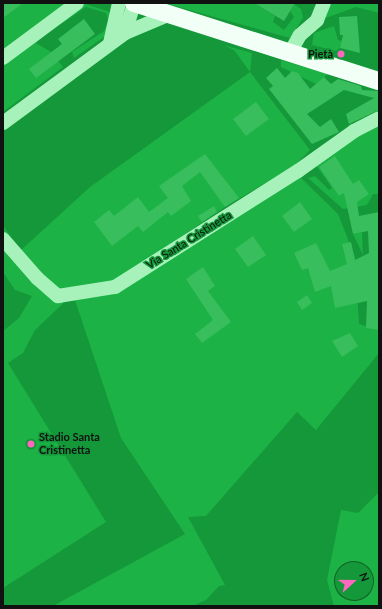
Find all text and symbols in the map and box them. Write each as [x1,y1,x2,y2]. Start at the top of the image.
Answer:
place label: Pietà [308,47,333,61]
marker: Pietà [336,49,346,59]
street label: Via Santa Cristinetta [144,208,234,272]
place label: Stadio Santa Cristinetta [39,431,100,457]
marker: Stadio Santa Cristinetta [26,439,36,449]
north arrow [334,561,374,601]
text: N [357,571,372,583]

